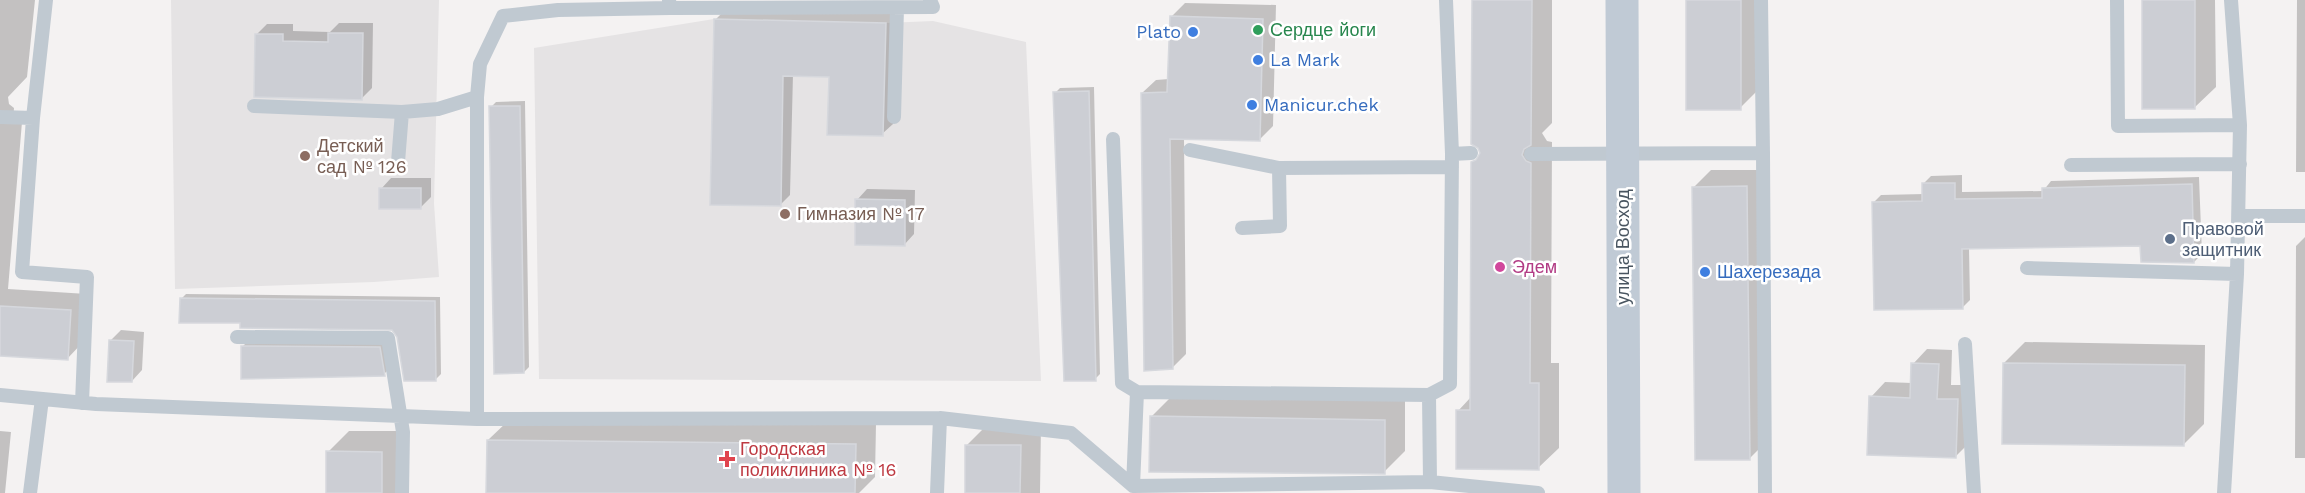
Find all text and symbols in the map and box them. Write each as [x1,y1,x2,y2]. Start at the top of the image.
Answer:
place label: Сердце йоги [1270,19,1376,40]
place label: Plato [1136,21,1181,42]
marker: Сердце йоги [1251,23,1265,37]
marker: Plato [1186,25,1200,39]
place label: La Mark [1270,49,1340,70]
marker: La Mark [1251,53,1265,67]
place label: Manicur.chek [1264,94,1379,115]
marker: Manicur.chek [1245,98,1259,112]
place label: Детский сад № 126 [317,135,407,177]
marker: Детский сад № 126 [298,149,312,163]
street label: улица Восход [1612,189,1633,305]
place label: Гимназия № 17 [797,203,925,224]
marker: Гимназия № 17 [778,207,792,221]
place label: Правовой защитник [2182,218,2264,260]
marker: Правовой защитник [2163,232,2177,246]
place label: Эдем [1512,256,1557,277]
marker: Эдем [1493,260,1507,274]
place label: Шахерезада [1717,261,1822,282]
marker: Шахерезада [1698,265,1712,279]
place label: Городская поликлиника № 16 [740,438,896,480]
marker: Городская поликлиника № 16 [718,450,736,468]

